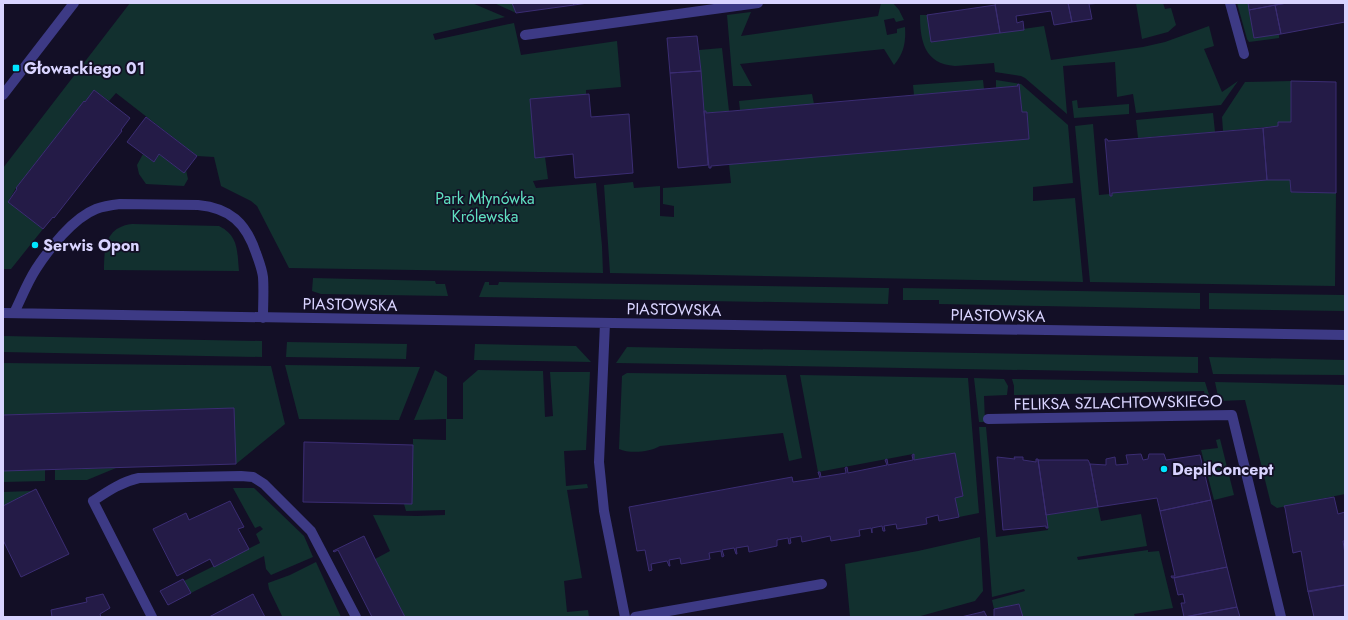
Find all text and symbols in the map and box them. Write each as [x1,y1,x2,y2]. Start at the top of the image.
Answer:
place label: Głowackiego 01 [24,57,145,80]
marker: Głowackiego 01 [11,63,21,73]
park label: Park Młynówka Królewska [435,187,535,228]
place label: Serwis Opon [43,234,140,257]
marker: Serwis Opon [30,240,40,250]
street label: PIASTOWSKA [302,292,398,317]
street label: PIASTOWSKA [626,297,722,322]
street label: PIASTOWSKA [950,303,1046,328]
street label: FELIKSA SZLACHTOWSKIEGO [1013,389,1223,416]
place label: DepilConcept [1172,458,1274,481]
marker: DepilConcept [1159,464,1169,474]

